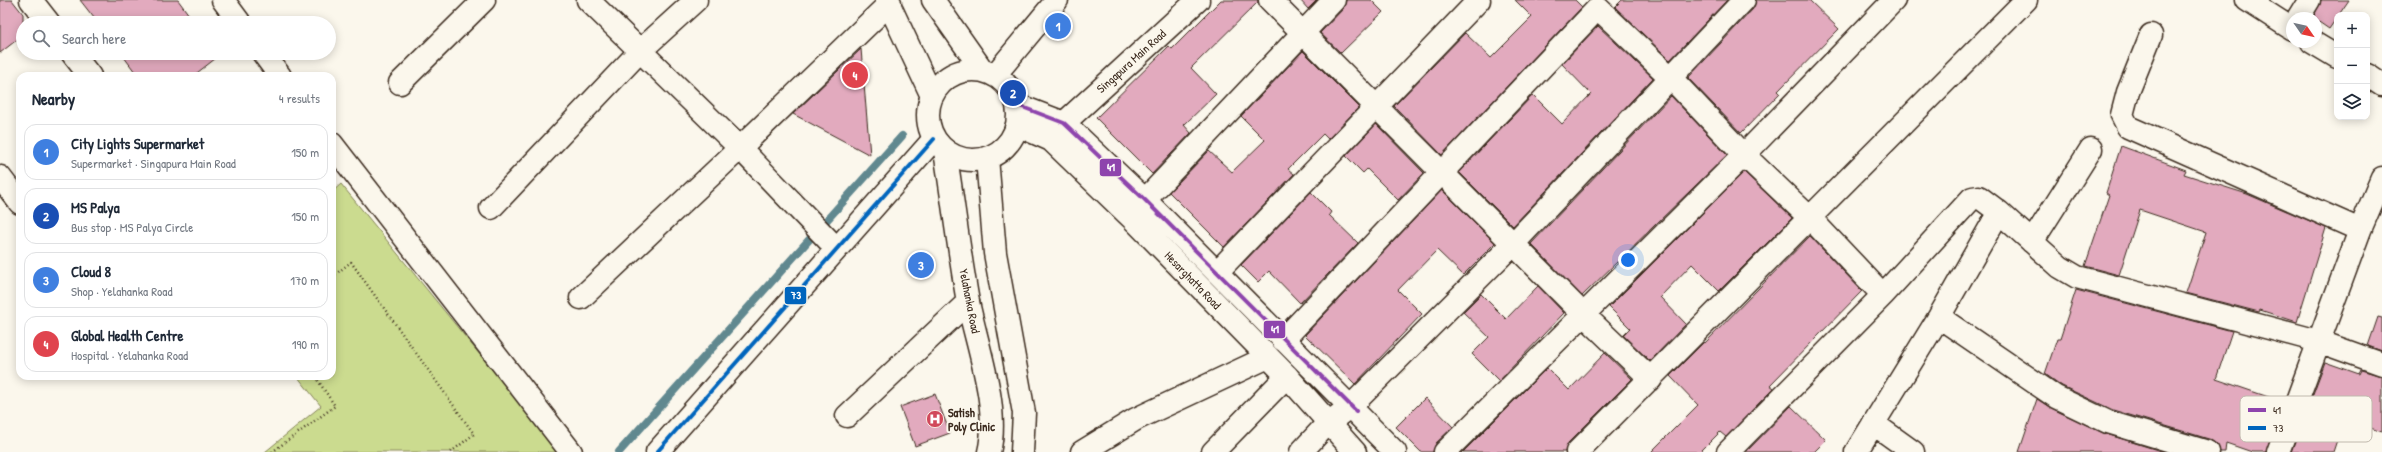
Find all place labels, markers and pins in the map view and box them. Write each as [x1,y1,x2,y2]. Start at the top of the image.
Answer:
pin: 1 [1045,11,1071,41]
pin: 4 [842,60,868,90]
pin: 2 [1000,78,1026,108]
pin: 3 [908,250,934,280]
place label: Satish Poly Clinic [948,404,995,436]
hospital icon: Satish Poly Clinic [925,409,945,429]

